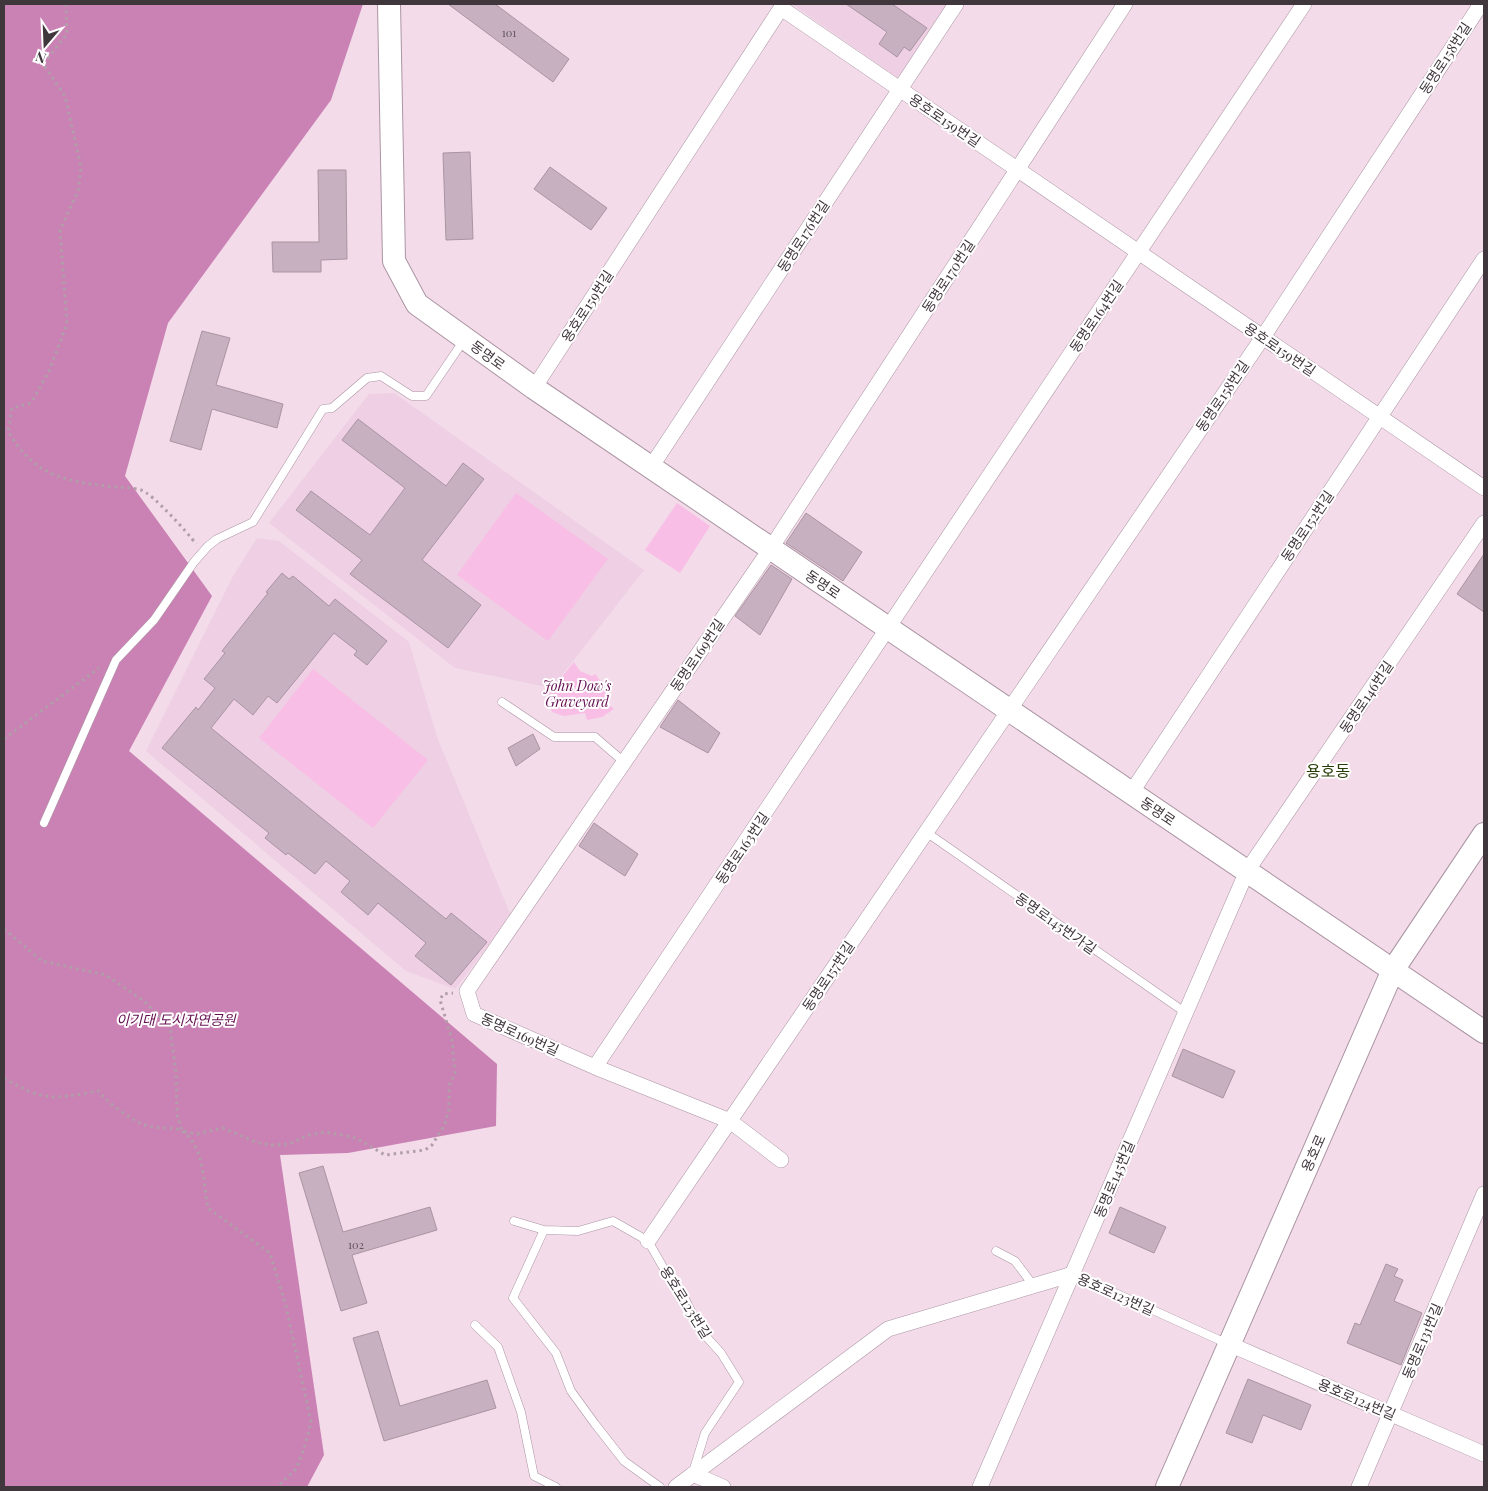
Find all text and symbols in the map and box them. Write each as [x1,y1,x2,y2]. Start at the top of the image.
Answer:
street label: 동명로158번길 [1415,18,1475,98]
north arrow [20,20,70,70]
house number: 101 [502,25,516,40]
text: N [33,47,48,68]
street label: 용호로159번길 [906,89,984,151]
street label: 동명로176번길 [773,196,833,276]
street label: 동명로170번길 [917,236,979,316]
street label: 용호로159번길 [557,266,617,346]
street label: 동명로164번길 [1065,276,1127,356]
street label: 용호로159번길 [1241,318,1319,380]
street label: 동명로 [467,336,509,374]
street label: 동명로158번길 [1191,356,1253,436]
street label: 동명로152번길 [1276,487,1338,565]
street label: 동명로 [802,565,844,603]
street label: 동명로169번길 [666,615,728,695]
street label: 동명로146번길 [1335,657,1397,737]
park label: John Dow's Graveyard [543,676,612,711]
district label: 용호동 [1306,760,1350,781]
street label: 동명로 [1137,792,1179,830]
street label: 동명로163번길 [711,808,773,888]
street label: 동명로145번가길 [1012,888,1100,958]
street label: 동명로157번길 [798,937,858,1015]
street label: 동명로169번길 [478,1008,562,1060]
park label: 이기대 도시자연공원 [116,1010,237,1029]
street label: 용호로 [1296,1131,1330,1175]
street label: 동명로145번길 [1089,1137,1139,1221]
house number: 102 [348,1237,364,1252]
street label: 용호로123번길 [656,1262,716,1342]
street label: 용호로123번길 [1074,1269,1158,1319]
street label: 동명로131번길 [1397,1300,1447,1382]
street label: 용호로124번길 [1315,1374,1399,1424]

